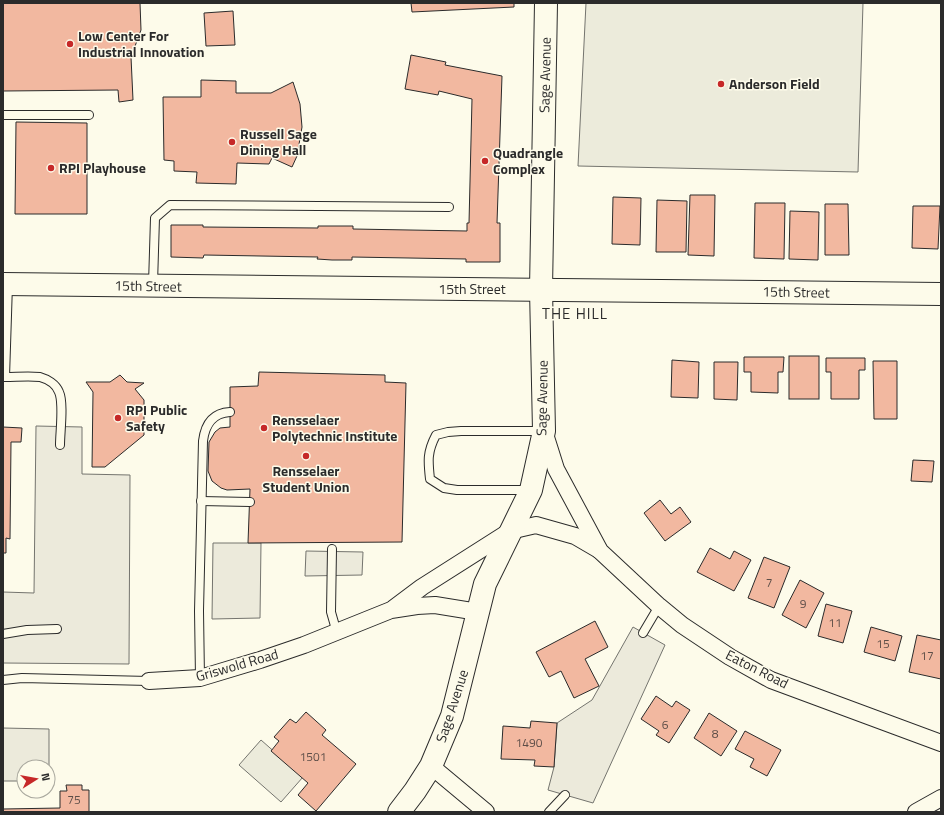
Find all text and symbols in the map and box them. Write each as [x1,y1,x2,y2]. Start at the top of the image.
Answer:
place label: Low Center For Industrial Innovation [78,25,205,62]
street label: Sage Avenue [533,37,556,113]
marker: Low Center For Industrial Innovation [65,39,75,49]
place label: Anderson Field [729,73,820,94]
marker: Anderson Field [716,79,726,89]
place label: Russell Sage Dining Hall [240,123,317,160]
marker: Russell Sage Dining Hall [227,137,237,147]
place label: Quadrangle Complex [493,142,563,179]
marker: Quadrangle Complex [480,156,490,166]
place label: RPI Playhouse [59,157,146,178]
marker: RPI Playhouse [46,163,56,173]
street label: 15th Street [114,274,182,297]
street label: 15th Street [438,278,506,299]
street label: 15th Street [762,280,830,303]
district label: THE HILL [542,302,608,325]
street label: Sage Avenue [530,360,553,436]
place label: RPI Public Safety [126,399,187,436]
place label: Rensselaer Polytechnic Institute [272,409,398,446]
marker: RPI Public Safety [113,413,123,423]
marker: Rensselaer Polytechnic Institute [259,423,269,433]
marker: Rensselaer Student Union [301,451,311,461]
place label: Rensselaer Student Union [263,460,349,497]
house number: 7 [766,573,772,592]
house number: 9 [800,594,807,613]
house number: 11 [828,613,842,632]
house number: 15 [876,634,890,653]
street label: Griswold Road [193,643,281,686]
street label: Eaton Road [722,644,792,693]
house number: 17 [920,646,934,665]
street label: Sage Avenue [430,667,473,745]
house number: 6 [662,715,669,734]
house number: 8 [712,724,719,743]
house number: 1490 [516,733,543,752]
house number: 1501 [300,747,326,766]
north arrow [16,759,56,799]
text: N [37,772,54,782]
house number: 75 [67,790,81,809]

